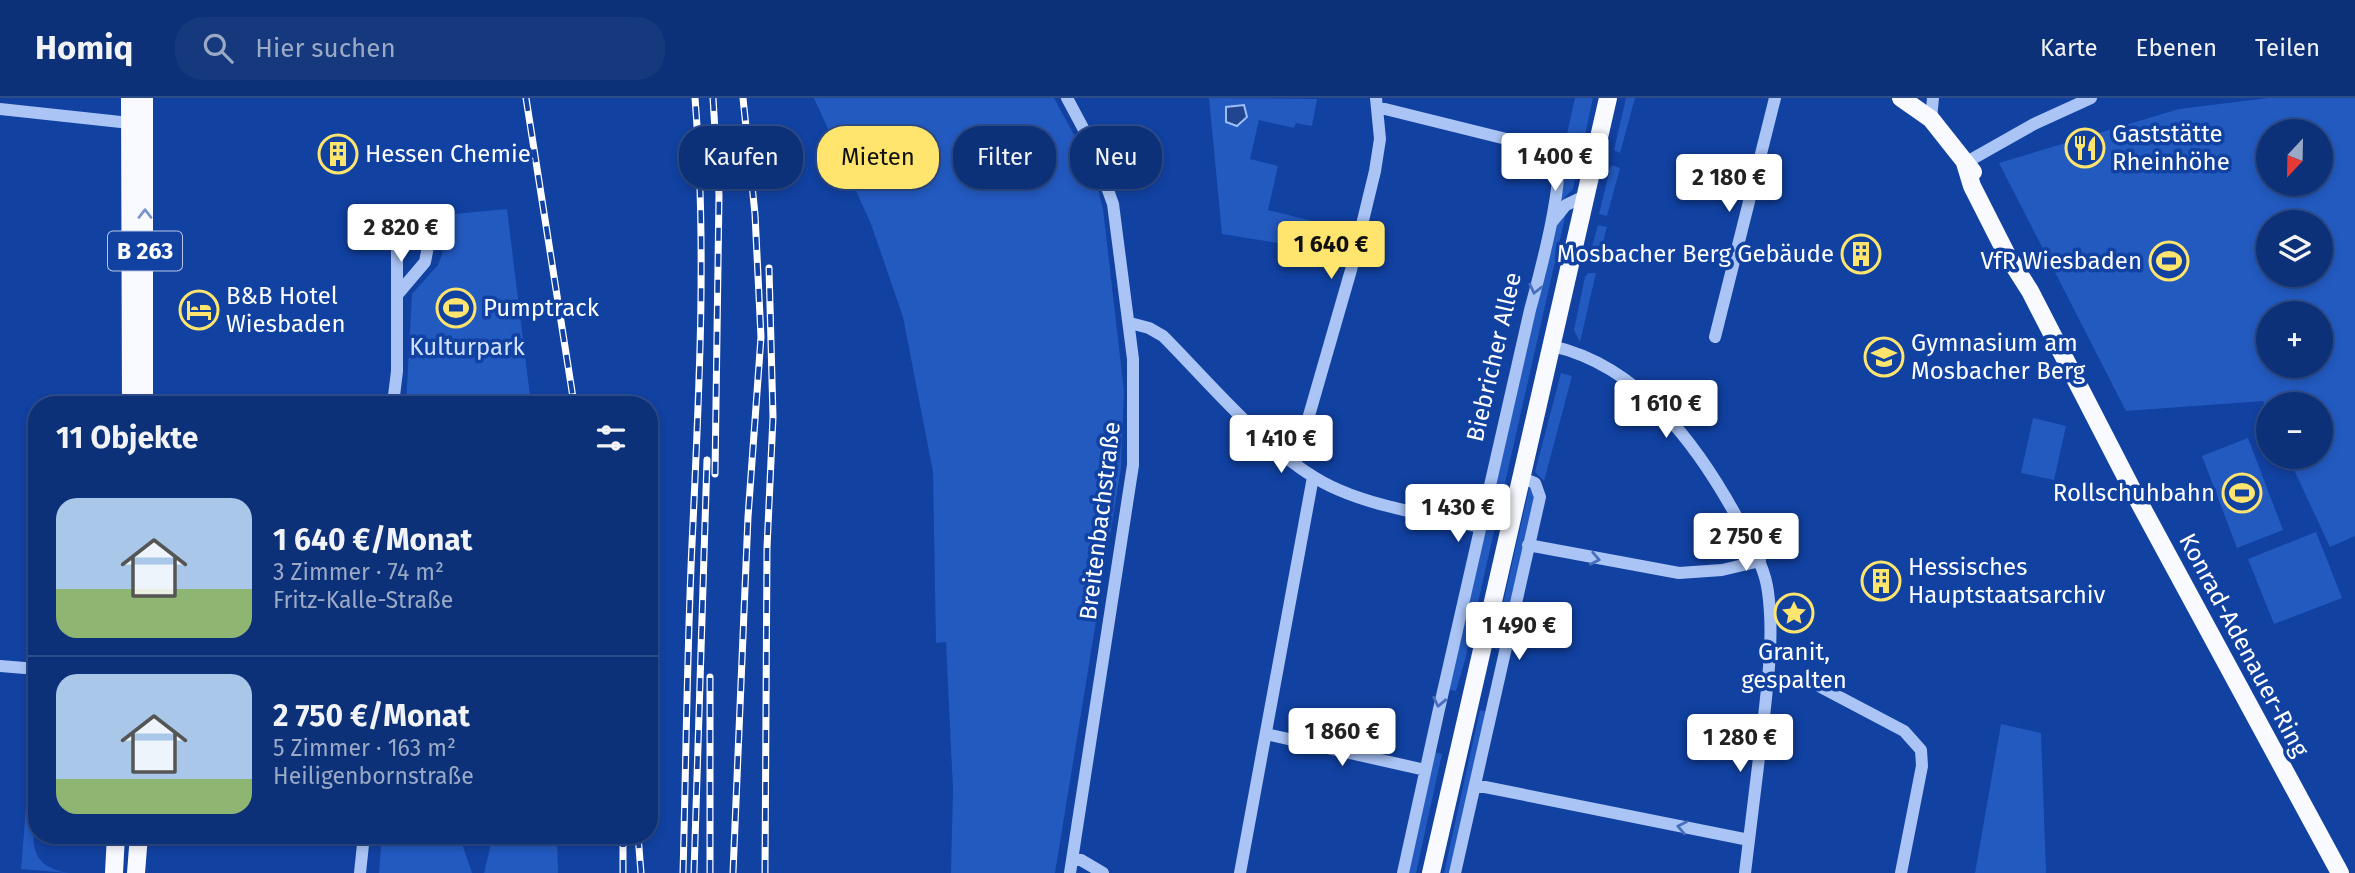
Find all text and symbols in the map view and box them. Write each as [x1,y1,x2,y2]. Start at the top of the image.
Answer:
search box [175,17,665,80]
text: Homiq [35,28,133,68]
icon: search [199,29,237,67]
text: Hier suchen [255,33,396,64]
text: Karte [2040,34,2098,62]
text: Ebenen [2136,34,2217,62]
text: Teilen [2255,34,2320,62]
north arrow [2256,119,2333,196]
map controls [2256,119,2333,469]
place label: Gaststätte Rheinhöhe [2112,120,2230,176]
chip: Kaufen [679,126,803,189]
chip: Mieten [817,126,939,189]
chip: Filter [953,126,1056,189]
chip: Neu [1070,126,1162,189]
restaurant icon: Gaststätte Rheinhöhe [2064,127,2106,169]
building icon: Hessen Chemie [317,133,359,175]
pin: 1 400 € [1490,134,1620,193]
place label: Hessen Chemie [365,140,531,168]
text: 1 400 € [1517,142,1593,170]
pin: 2 180 € [1664,155,1794,214]
text: 2 180 € [1692,163,1766,191]
pin: 2 820 € [336,204,466,264]
one-way arrow [137,208,153,218]
button: layers [2256,210,2333,287]
text: 2 820 € [364,213,438,241]
pin: 1 640 € [1266,222,1396,281]
text: 1 640 € [1294,230,1368,258]
road number: B 263 [108,232,182,270]
building icon: Mosbacher Berg Gebäude [1840,233,1882,275]
place label: Mosbacher Berg Gebäude [1557,240,1834,268]
sports icon: VfR Wiesbaden [2148,240,2190,282]
place label: VfR Wiesbaden [1981,247,2142,275]
street label: Biebricher Allee [1461,270,1527,444]
place label: B&B Hotel Wiesbaden [226,282,345,338]
one-way arrow [1529,283,1544,295]
sports icon: Pumptrack [435,287,477,329]
hotel icon: B&B Hotel Wiesbaden [178,289,220,331]
place label: Pumptrack [483,294,600,322]
button: + [2256,301,2333,378]
place label: Gymnasium am Mosbacher Berg [1911,329,2086,385]
park label: Kulturpark [409,333,525,361]
school or university icon: Gymnasium am Mosbacher Berg [1863,336,1905,378]
pin: 1 610 € [1601,380,1731,440]
text: 1 610 € [1631,389,1701,417]
button: − [2256,392,2333,469]
pin: 1 410 € [1216,416,1346,475]
icon: filters [592,419,630,457]
text: 11 Objekte [56,420,198,456]
street label: Breitenbachstraße [1074,420,1126,622]
text: 1 410 € [1246,424,1316,452]
sports icon: Rollschuhbahn [2221,472,2263,514]
place label: Rollschuhbahn [2053,479,2215,507]
pin: 1 430 € [1393,484,1523,544]
text: 1 430 € [1421,493,1495,521]
pin: 2 750 € [1681,514,1811,573]
text: 1 640 €/Monat [273,522,472,558]
text: 2 750 € [1710,522,1782,550]
icon: home [112,526,196,610]
street label: Konrad-Adenauer-Ring [2173,529,2315,762]
one-way arrow [1589,550,1601,565]
place label: Hessisches Hauptstaatsarchiv [1908,553,2105,609]
text: 3 Zimmer · 74 m² [273,558,444,586]
building icon: Hessisches Hauptstaatsarchiv [1860,560,1902,602]
text: Fritz-Kalle-Straße [273,586,453,614]
place icon: Granit, gespalten [1773,592,1815,634]
pin: 1 490 € [1454,602,1584,662]
text: 1 490 € [1482,611,1556,639]
place label: Granit, gespalten [1741,638,1847,694]
one-way arrow [1433,696,1448,708]
text: 2 750 €/Monat [273,698,470,734]
icon: home [112,702,196,786]
pin: 1 860 € [1277,708,1407,768]
pin: 1 280 € [1675,714,1805,774]
text: 1 860 € [1305,717,1379,745]
text: 1 280 € [1703,723,1777,751]
text: 5 Zimmer · 163 m² [273,734,456,762]
text: Heiligenbornstraße [273,762,474,790]
one-way arrow [1676,820,1688,835]

